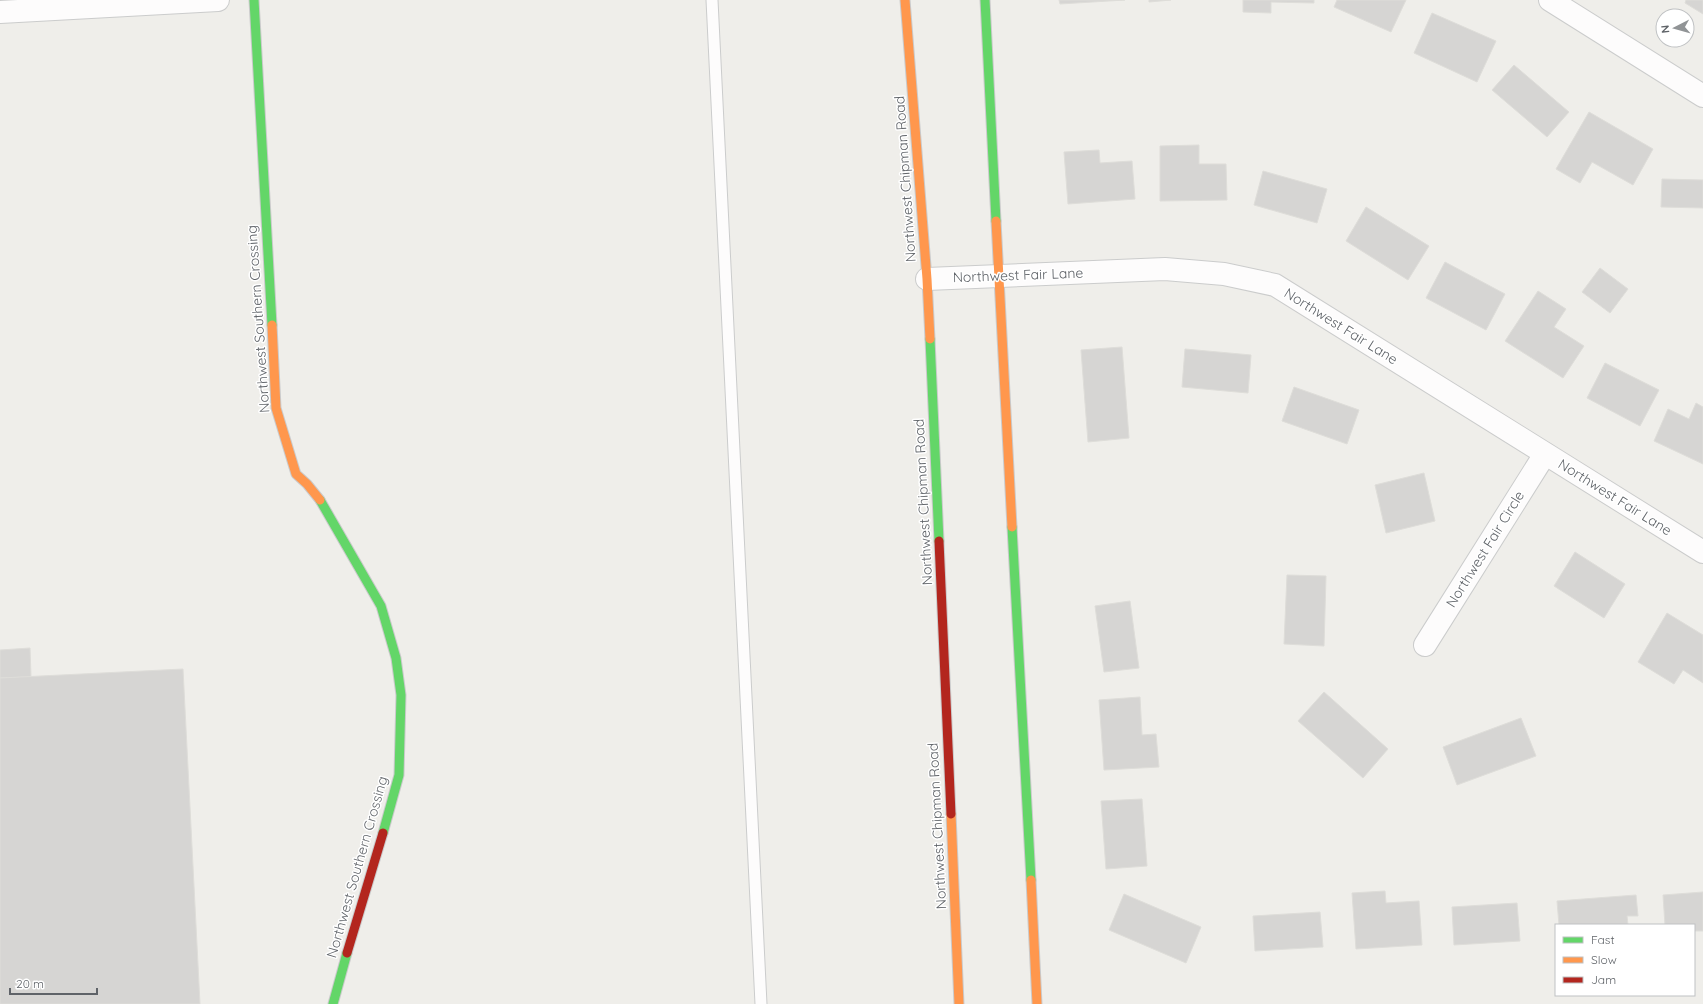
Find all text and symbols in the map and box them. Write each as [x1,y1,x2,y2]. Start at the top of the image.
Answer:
north arrow [1655,8,1695,48]
text: N [1658,24,1672,34]
street label: Northwest Chipman Road [890,95,920,263]
street label: Northwest Southern Crossing [242,225,274,413]
street label: Northwest Fair Lane [952,264,1084,286]
street label: Northwest Fair Lane [1281,284,1401,368]
street label: Northwest Chipman Road [910,418,936,586]
street label: Northwest Fair Lane [1555,455,1675,539]
street label: Northwest Fair Circle [1442,487,1528,611]
street label: Northwest Chipman Road [924,742,950,910]
street label: Northwest Southern Crossing [322,774,392,960]
legend [1555,924,1695,996]
text: Fast [1591,932,1615,947]
text: Slow [1591,952,1617,967]
scale bar [10,970,97,996]
text: Jam [1591,972,1616,987]
text: 20 m [16,976,44,991]

